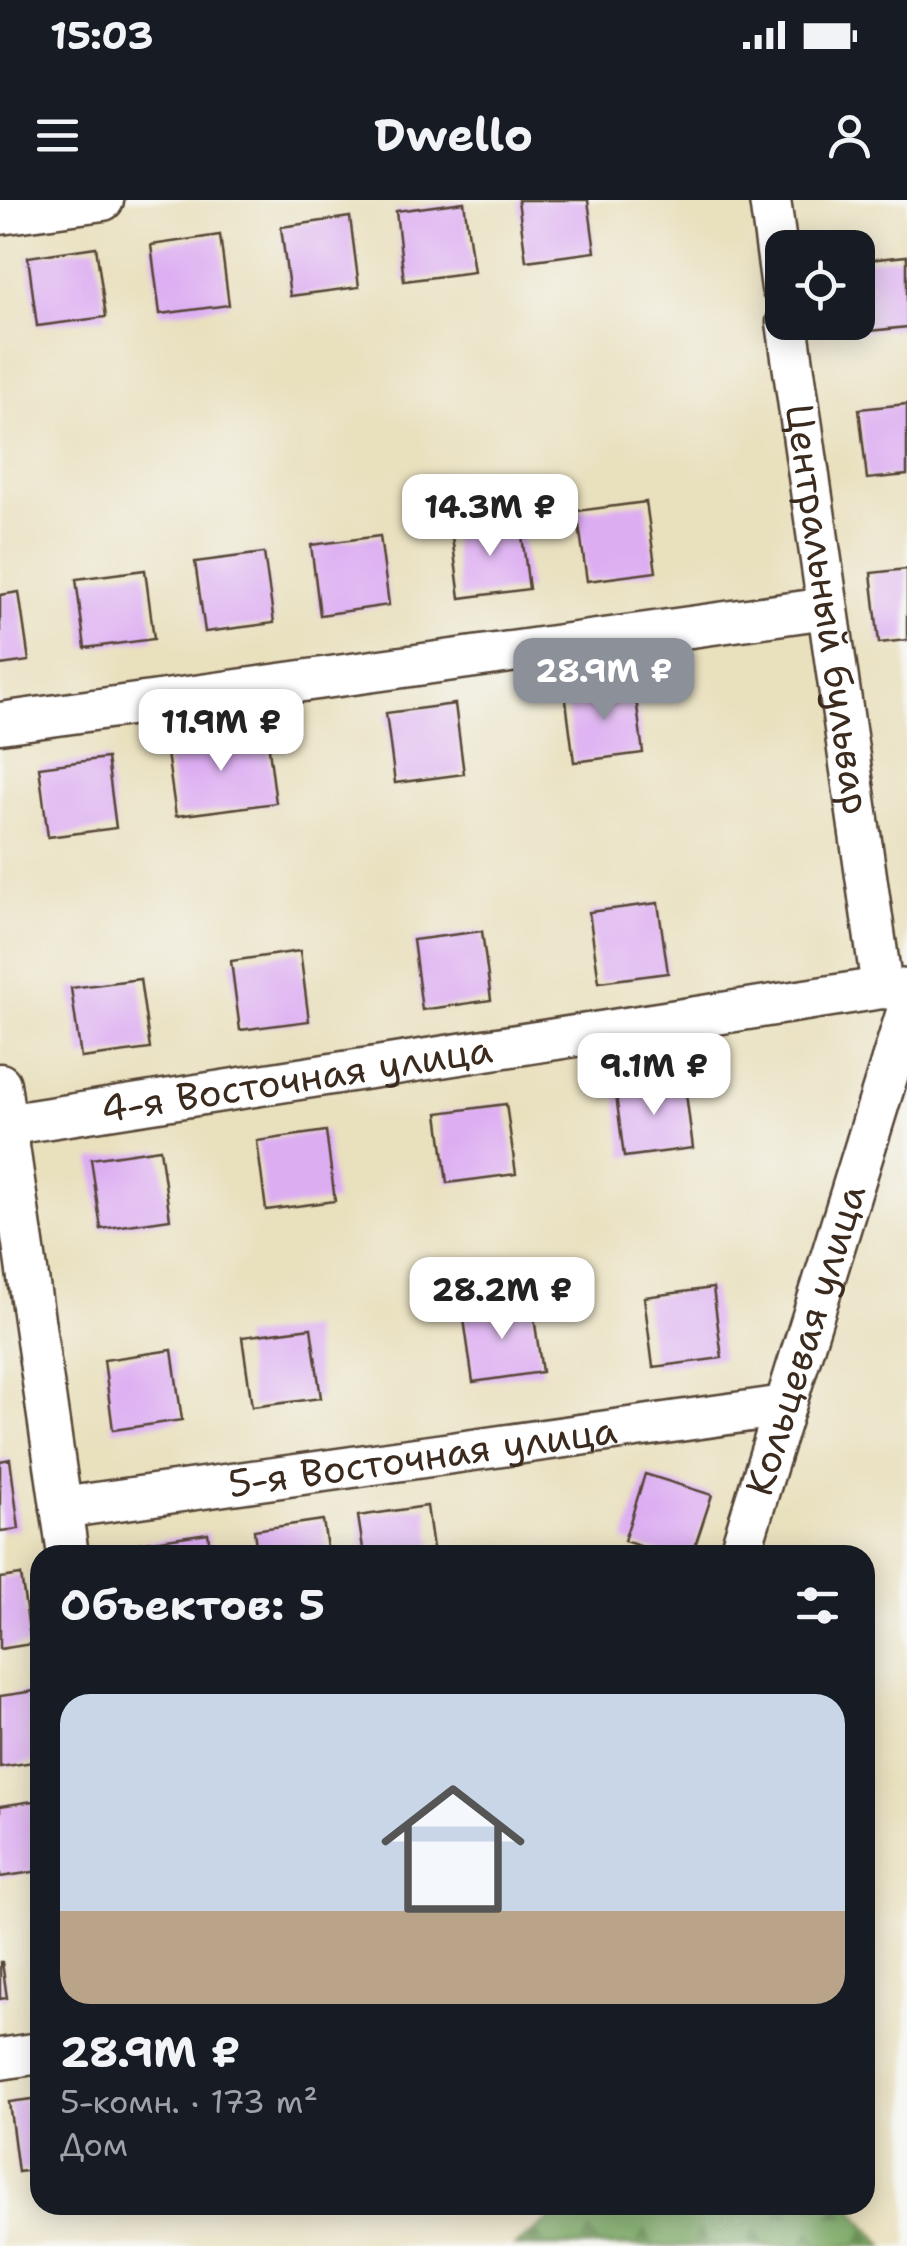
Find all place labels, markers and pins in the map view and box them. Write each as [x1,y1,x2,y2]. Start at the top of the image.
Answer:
pin: 14.3M ₽ [398,474,582,559]
pin: 28.9M ₽ [512,638,696,723]
pin: 11.9M ₽ [129,689,313,774]
pin: 9.1M ₽ [573,1033,735,1118]
pin: 28.2M ₽ [410,1257,594,1342]

